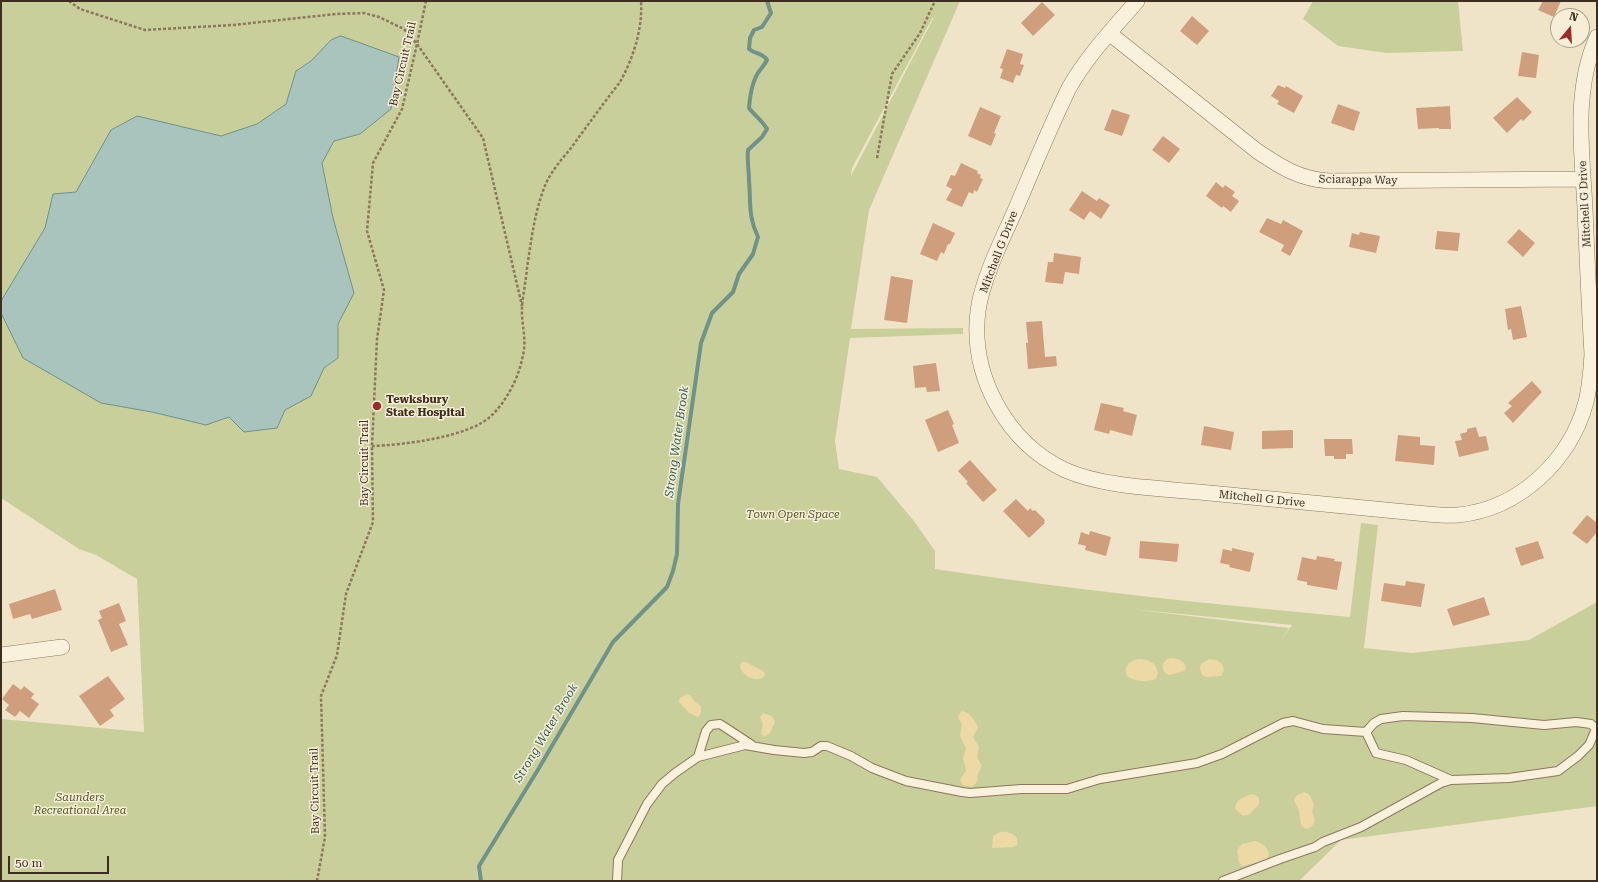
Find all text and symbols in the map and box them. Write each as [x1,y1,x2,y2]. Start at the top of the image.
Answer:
north arrow [1550,8,1590,48]
text: N [1568,10,1580,25]
street label: Bay Circuit Trail [387,21,419,107]
street label: Mitchell G Drive [1576,160,1594,248]
street label: Sciarappa Way [1318,173,1398,187]
street label: Mitchell G Drive [977,209,1021,295]
water label: Strong Water Brook [662,385,692,499]
place label: Tewksbury State Hospital [386,393,465,419]
marker: Tewksbury State Hospital [371,400,383,412]
street label: Bay Circuit Trail [358,420,372,506]
street label: Mitchell G Drive [1218,488,1306,510]
park label: Town Open Space [746,508,840,522]
water label: Strong Water Brook [511,681,581,785]
street label: Bay Circuit Trail [308,748,322,834]
park label: Saunders Recreational Area [34,791,126,817]
scale bar [10,848,111,874]
text: 50 m [15,856,42,870]

